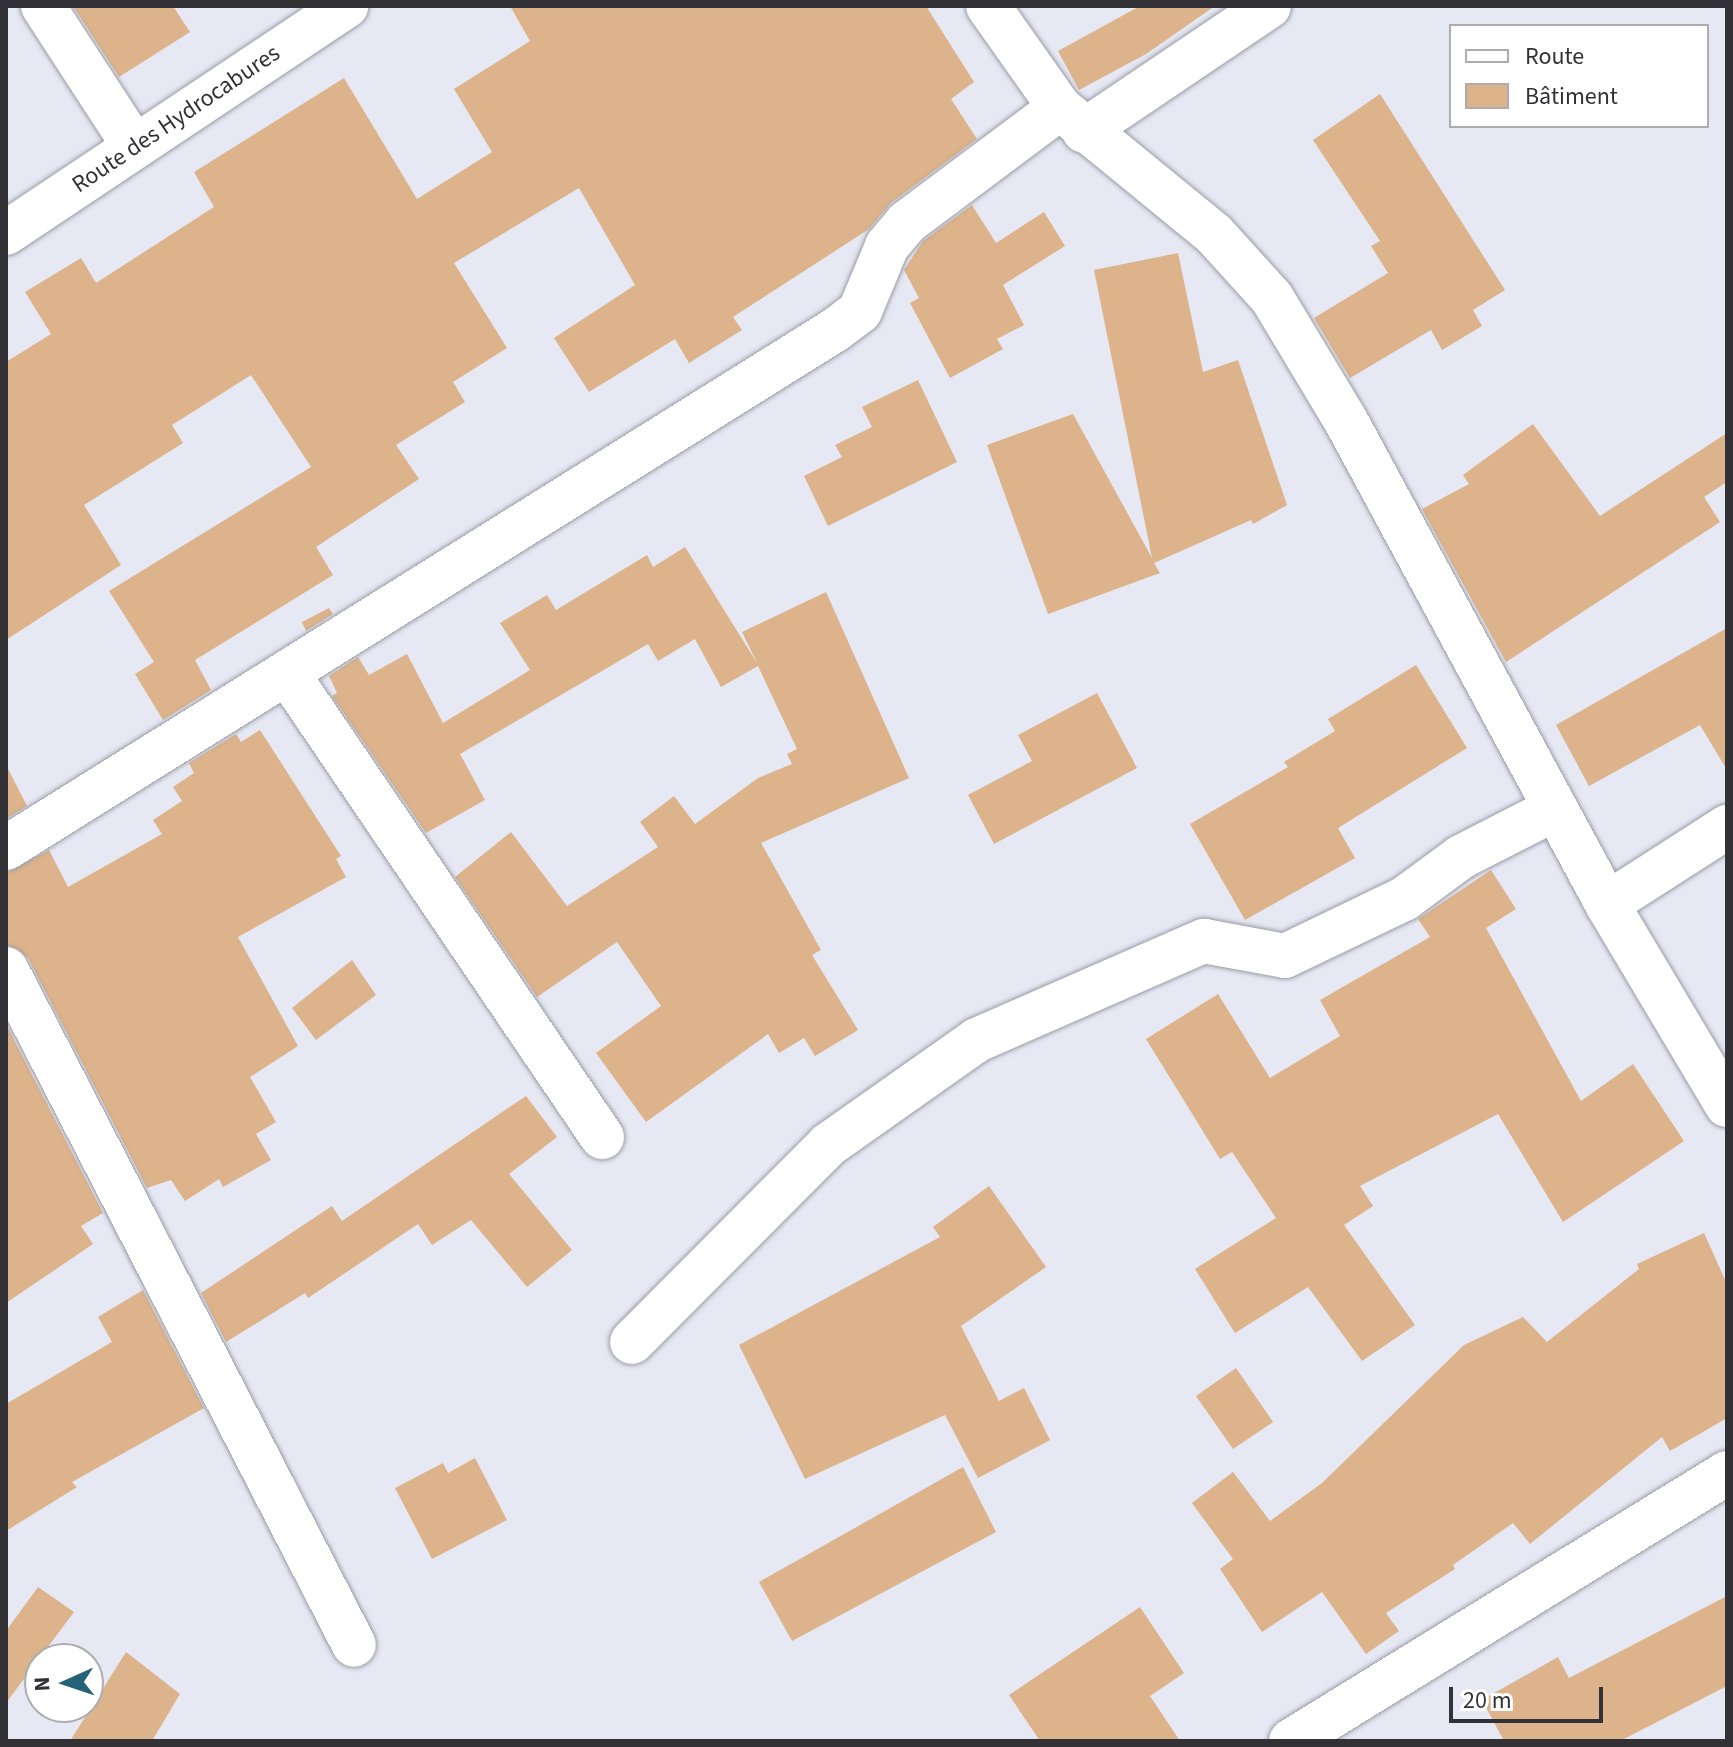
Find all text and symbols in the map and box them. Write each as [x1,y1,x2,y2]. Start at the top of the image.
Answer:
legend [1449,24,1709,128]
street label: Route des Hydrocabures [67,39,285,199]
text: Route [1525,39,1584,74]
text: Bâtiment [1525,79,1618,114]
north arrow [24,1643,104,1723]
scale bar [1453,1671,1607,1721]
text: N [26,1676,58,1692]
text: 20 m [1463,1683,1512,1718]

